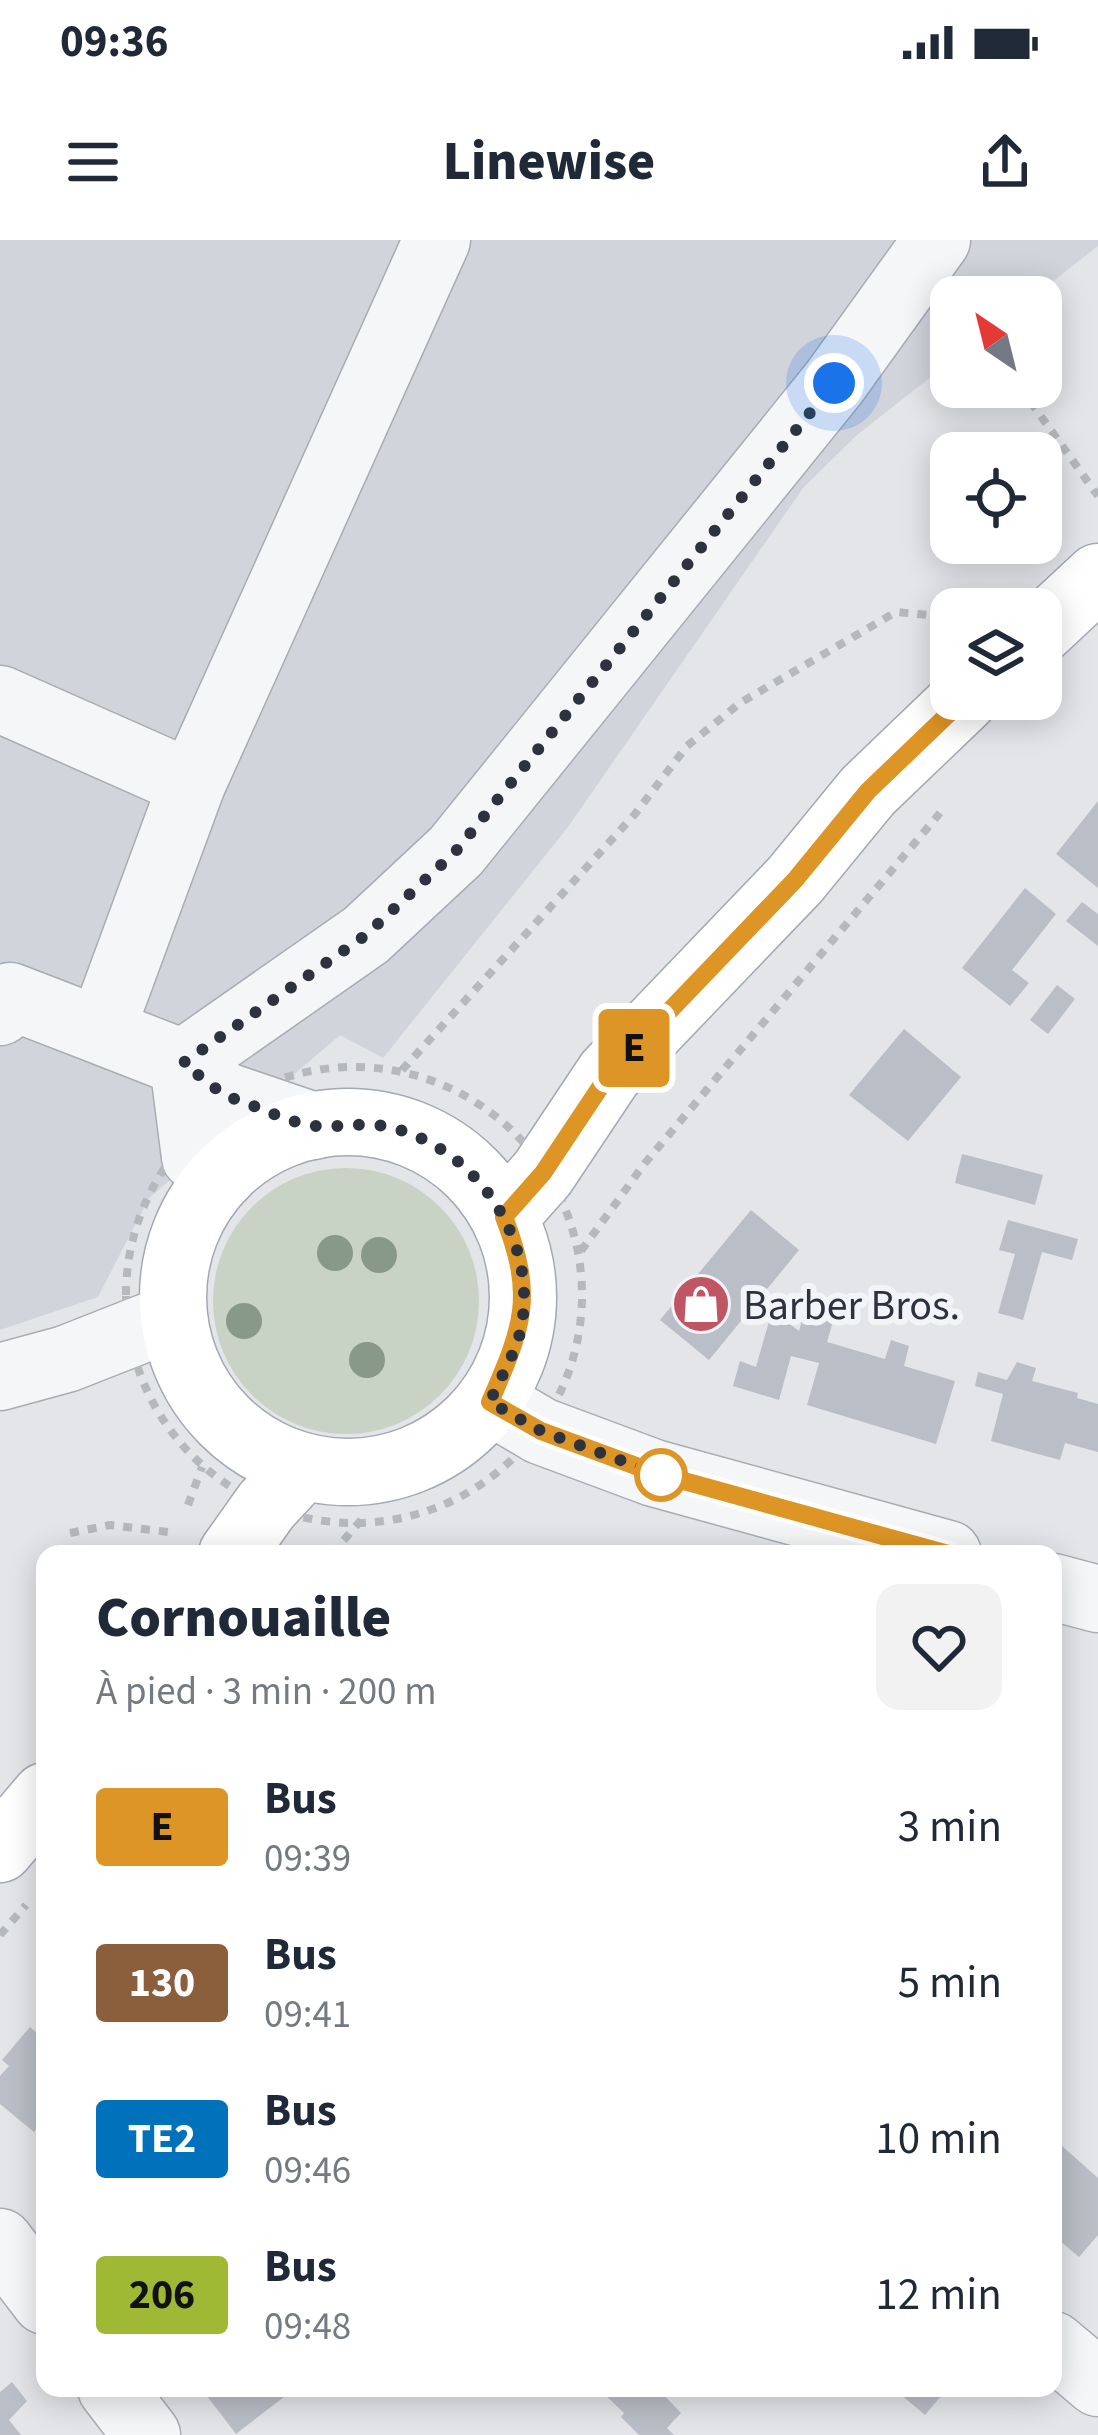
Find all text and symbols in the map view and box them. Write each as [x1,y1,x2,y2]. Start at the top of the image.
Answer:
text: 09:36 [60,10,169,74]
text: Linewise [443,124,655,201]
icon: menu [60,129,126,195]
icon: share [972,129,1038,195]
north arrow [930,276,1062,408]
map controls [930,276,1062,720]
your location [804,353,864,413]
button: locate [930,432,1062,564]
button: layers [930,588,1062,720]
line badge: E [595,1009,673,1087]
text: E [622,1018,646,1078]
shop icon: Barber Bros. [670,1273,732,1335]
place label: Barber Bros. [743,1276,960,1336]
unlabelled marker [636,1450,686,1500]
text: Cornouaille [96,1578,391,1659]
button: heart [876,1584,1002,1710]
text: À pied · 3 min · 200 m [96,1664,437,1720]
text: Bus [264,1767,337,1831]
text: 3 min [898,1795,1002,1859]
text: E [150,1797,174,1857]
text: 09:39 [264,1831,351,1887]
text: Bus [264,1923,337,1987]
text: 5 min [898,1951,1002,2015]
text: 130 [129,1953,195,2013]
text: 09:41 [264,1987,351,2043]
text: Bus [264,2079,337,2143]
text: 10 min [875,2107,1002,2171]
text: TE2 [128,2109,196,2169]
text: 09:46 [264,2143,351,2199]
text: Bus [264,2235,337,2299]
text: 12 min [875,2263,1002,2327]
text: 206 [129,2265,195,2325]
text: 09:48 [264,2299,351,2355]

